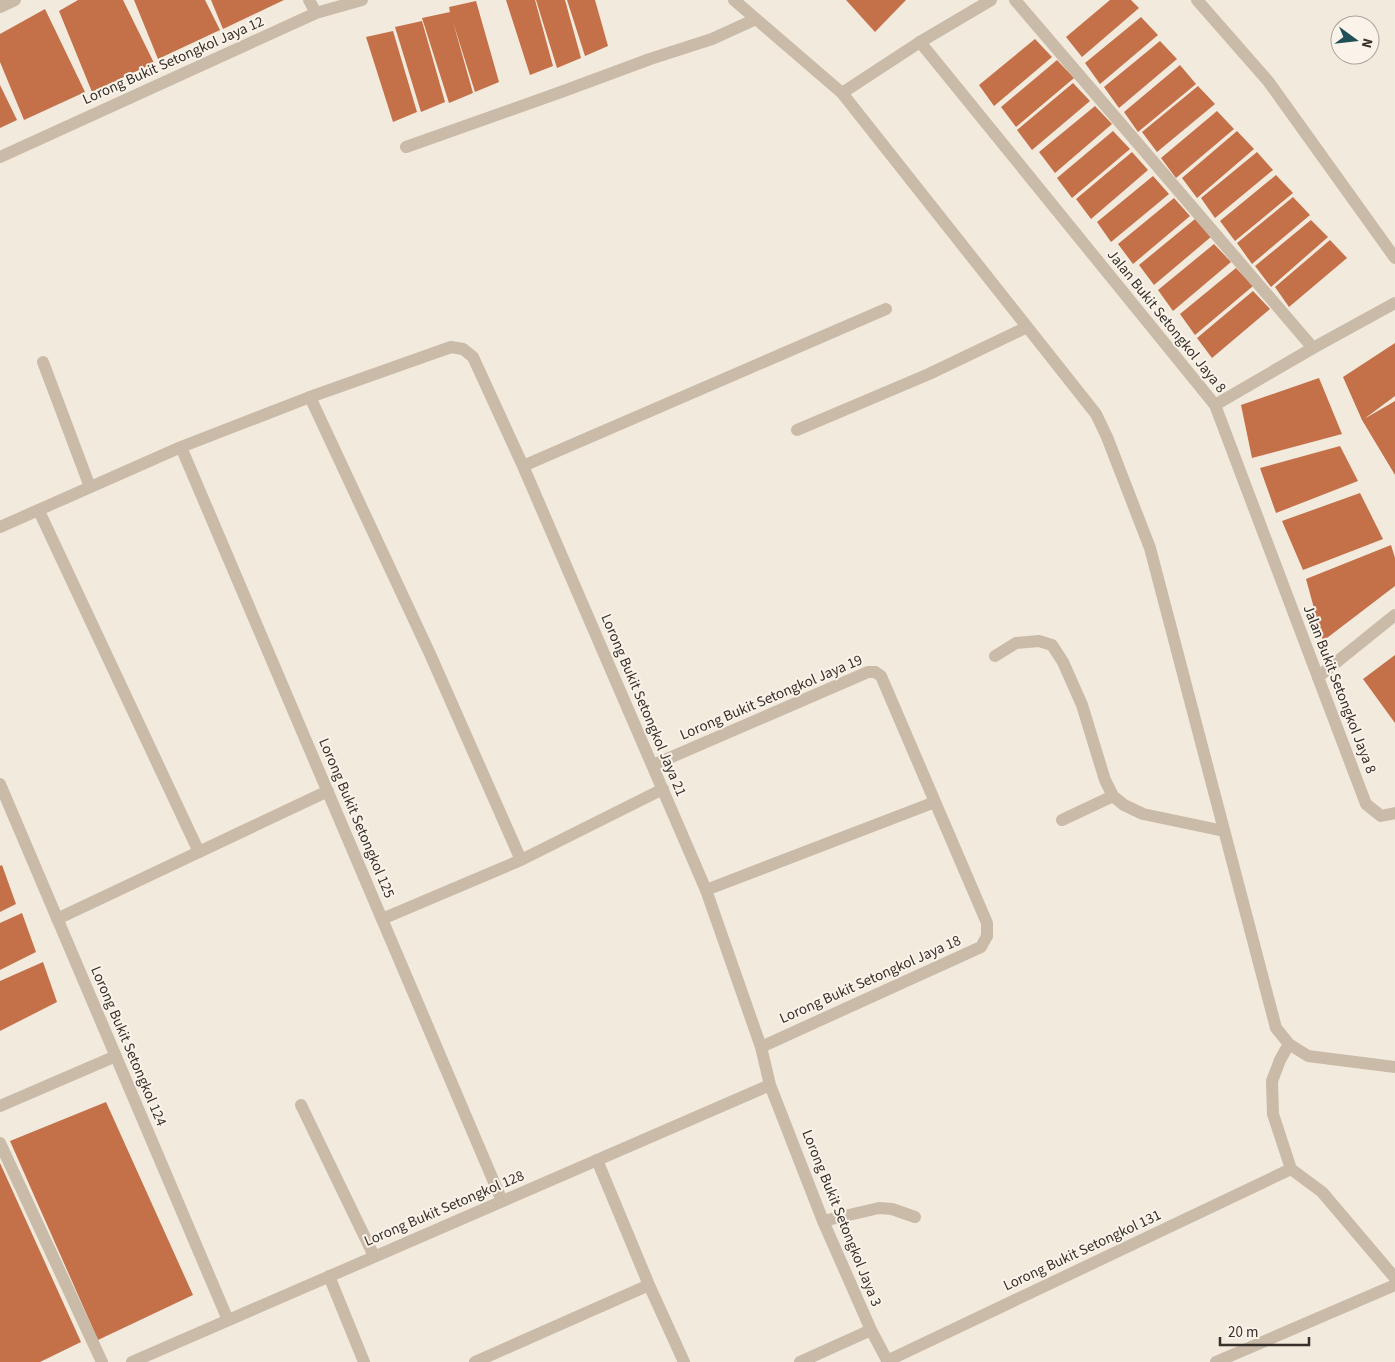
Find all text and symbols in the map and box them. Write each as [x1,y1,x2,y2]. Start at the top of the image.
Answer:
street label: Lorong Bukit Setongkol Jaya 12 [79,11,267,110]
north arrow [1330,15,1380,65]
text: N [1356,36,1377,50]
street label: Jalan Bukit Setongkol Jaya 8 [1102,245,1231,398]
street label: Jalan Bukit Setongkol Jaya 8 [1298,602,1381,777]
street label: Lorong Bukit Setongkol Jaya 21 [595,611,692,800]
street label: Lorong Bukit Setongkol Jaya 19 [677,649,866,746]
street label: Lorong Bukit Setongkol 125 [313,735,400,901]
street label: Lorong Bukit Setongkol Jaya 18 [776,930,964,1029]
street label: Lorong Bukit Setongkol 124 [85,963,172,1130]
street label: Lorong Bukit Setongkol Jaya 3 [796,1127,887,1310]
street label: Lorong Bukit Setongkol 128 [361,1165,527,1252]
street label: Lorong Bukit Setongkol 131 [1000,1205,1165,1296]
scale bar [1220,1314,1309,1346]
text: 20 m [1228,1322,1258,1343]

